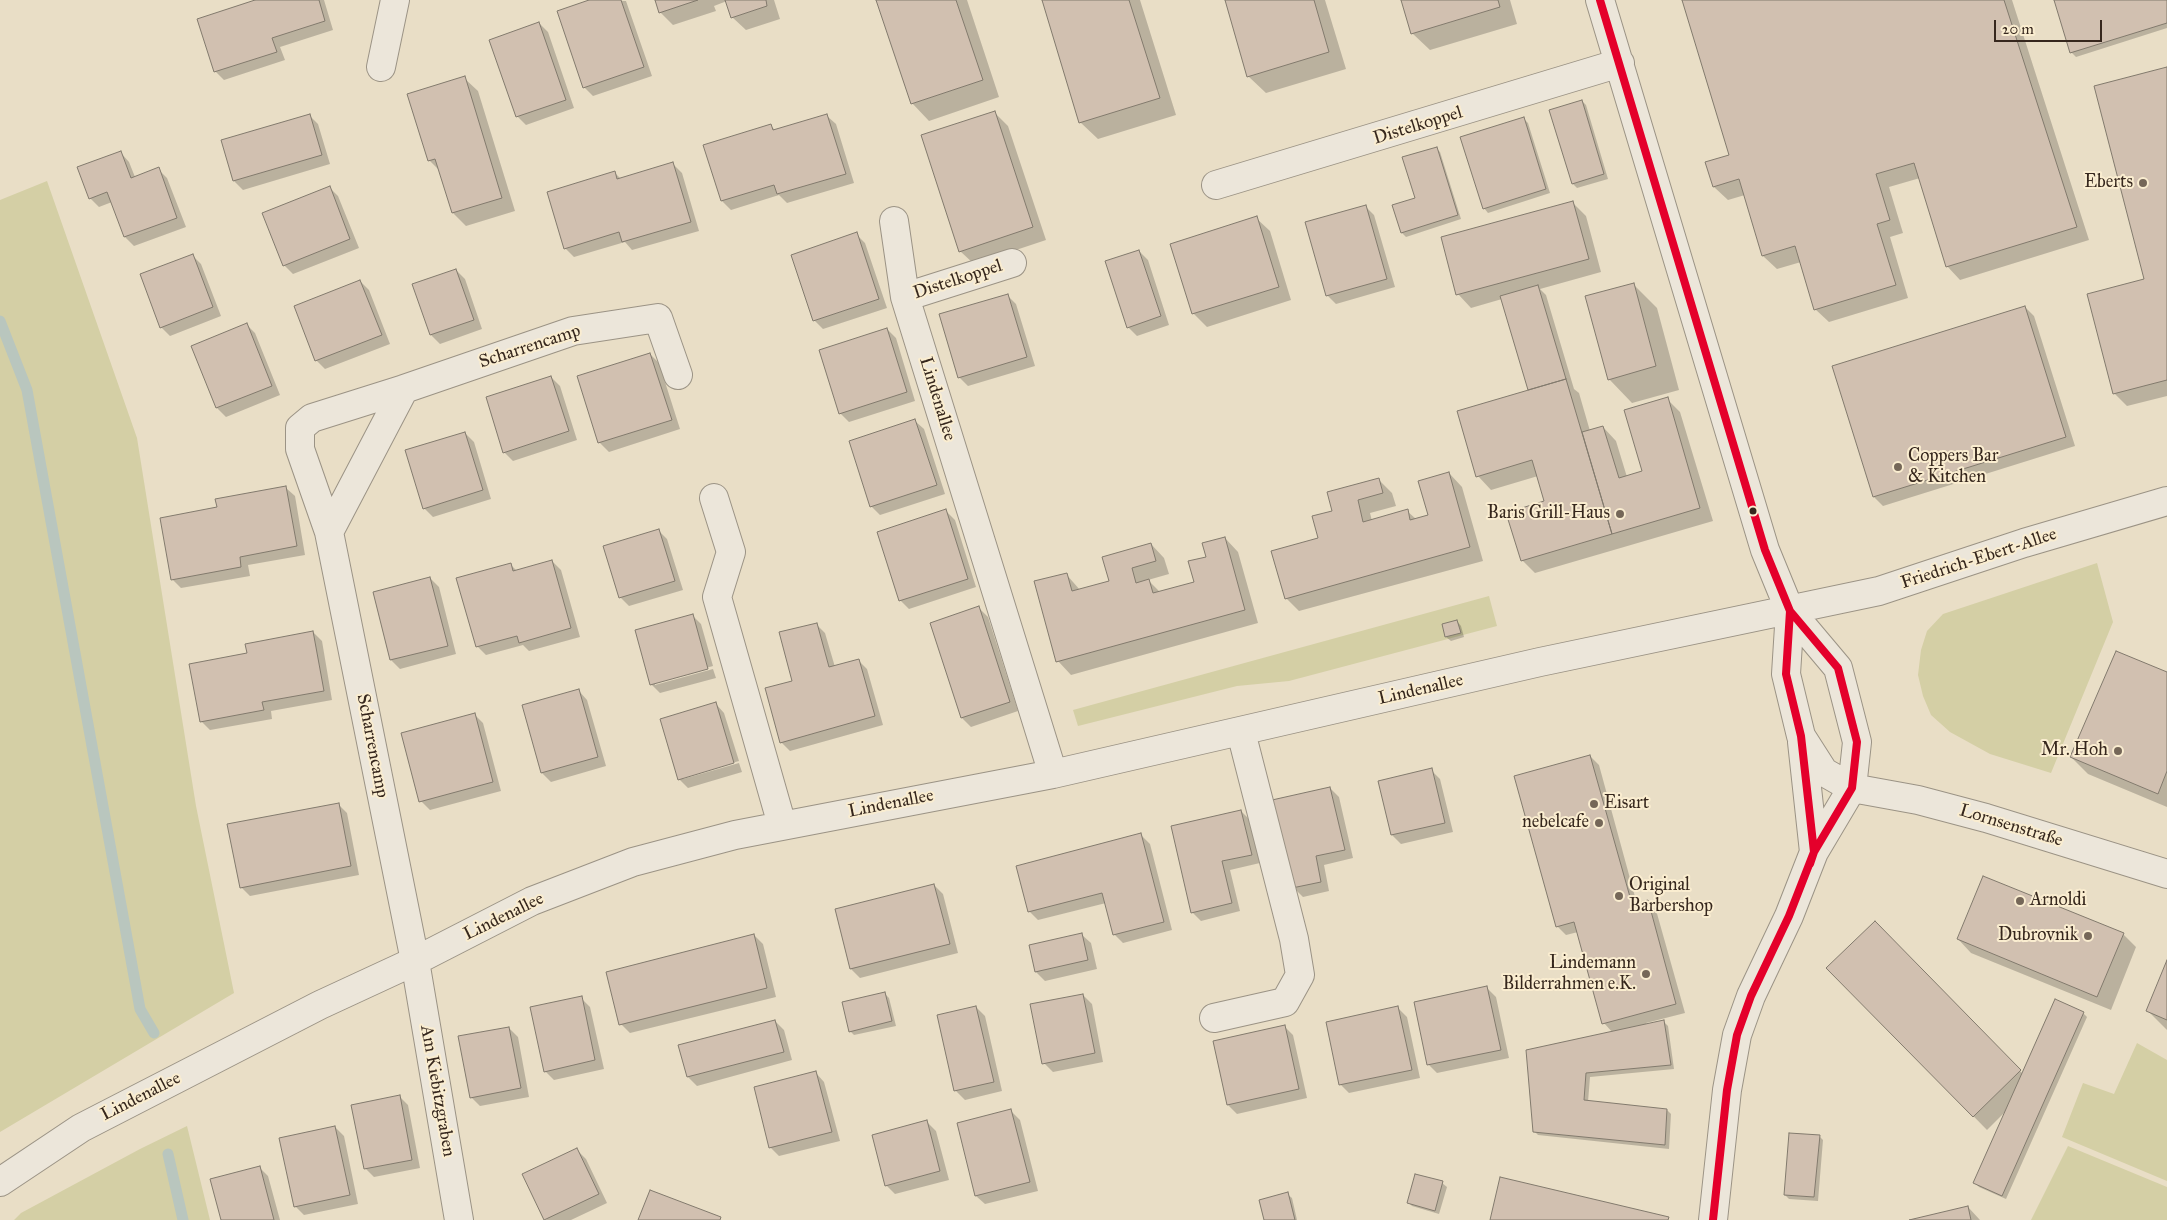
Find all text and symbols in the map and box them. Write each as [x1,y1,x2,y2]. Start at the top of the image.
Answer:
scale bar [1997,10,2104,42]
text: 20 m [2002,20,2034,38]
street label: Distelkoppel [1371,102,1465,150]
place label: Eberts [2084,172,2133,194]
marker: Eberts [2137,177,2149,189]
street label: Distelkoppel [911,255,1005,305]
street label: Scharrencamp [476,320,584,374]
street label: Lindenallee [914,354,960,444]
place label: Coppers Bar & Kitchen [1908,446,1998,488]
marker: Coppers Bar & Kitchen [1892,461,1904,473]
place label: Baris Grill-Haus [1487,503,1610,525]
unlabelled marker [1748,506,1758,516]
marker: Baris Grill-Haus [1614,508,1626,520]
street label: Friedrich-Ebert-Allee [1898,524,2060,594]
street label: Lindenallee [1376,670,1466,710]
street label: Scharrencamp [351,692,393,800]
place label: Mr. Hoh [2041,740,2108,762]
marker: Mr. Hoh [2112,745,2124,757]
street label: Lindenallee [846,785,936,823]
place label: Eisart [1604,793,1649,815]
marker: Eisart [1588,798,1600,810]
street label: Lornsenstraße [1957,800,2065,852]
place label: nebelcafe [1522,812,1589,834]
marker: nebelcafe [1593,817,1605,829]
place label: Original Barbershop [1629,875,1713,918]
street label: Lindenallee [460,888,548,946]
marker: Original Barbershop [1613,890,1625,902]
place label: Arnoldi [2030,890,2087,912]
marker: Arnoldi [2014,895,2026,907]
place label: Dubrovnik [1998,925,2078,947]
marker: Dubrovnik [2082,930,2094,942]
place label: Lindemann Bilderrahmen e.K. [1502,953,1636,996]
marker: Lindemann Bilderrahmen e.K. [1640,968,1652,980]
street label: Am Kiebitzgraben [415,1024,459,1158]
street label: Lindenallee [98,1068,184,1126]

